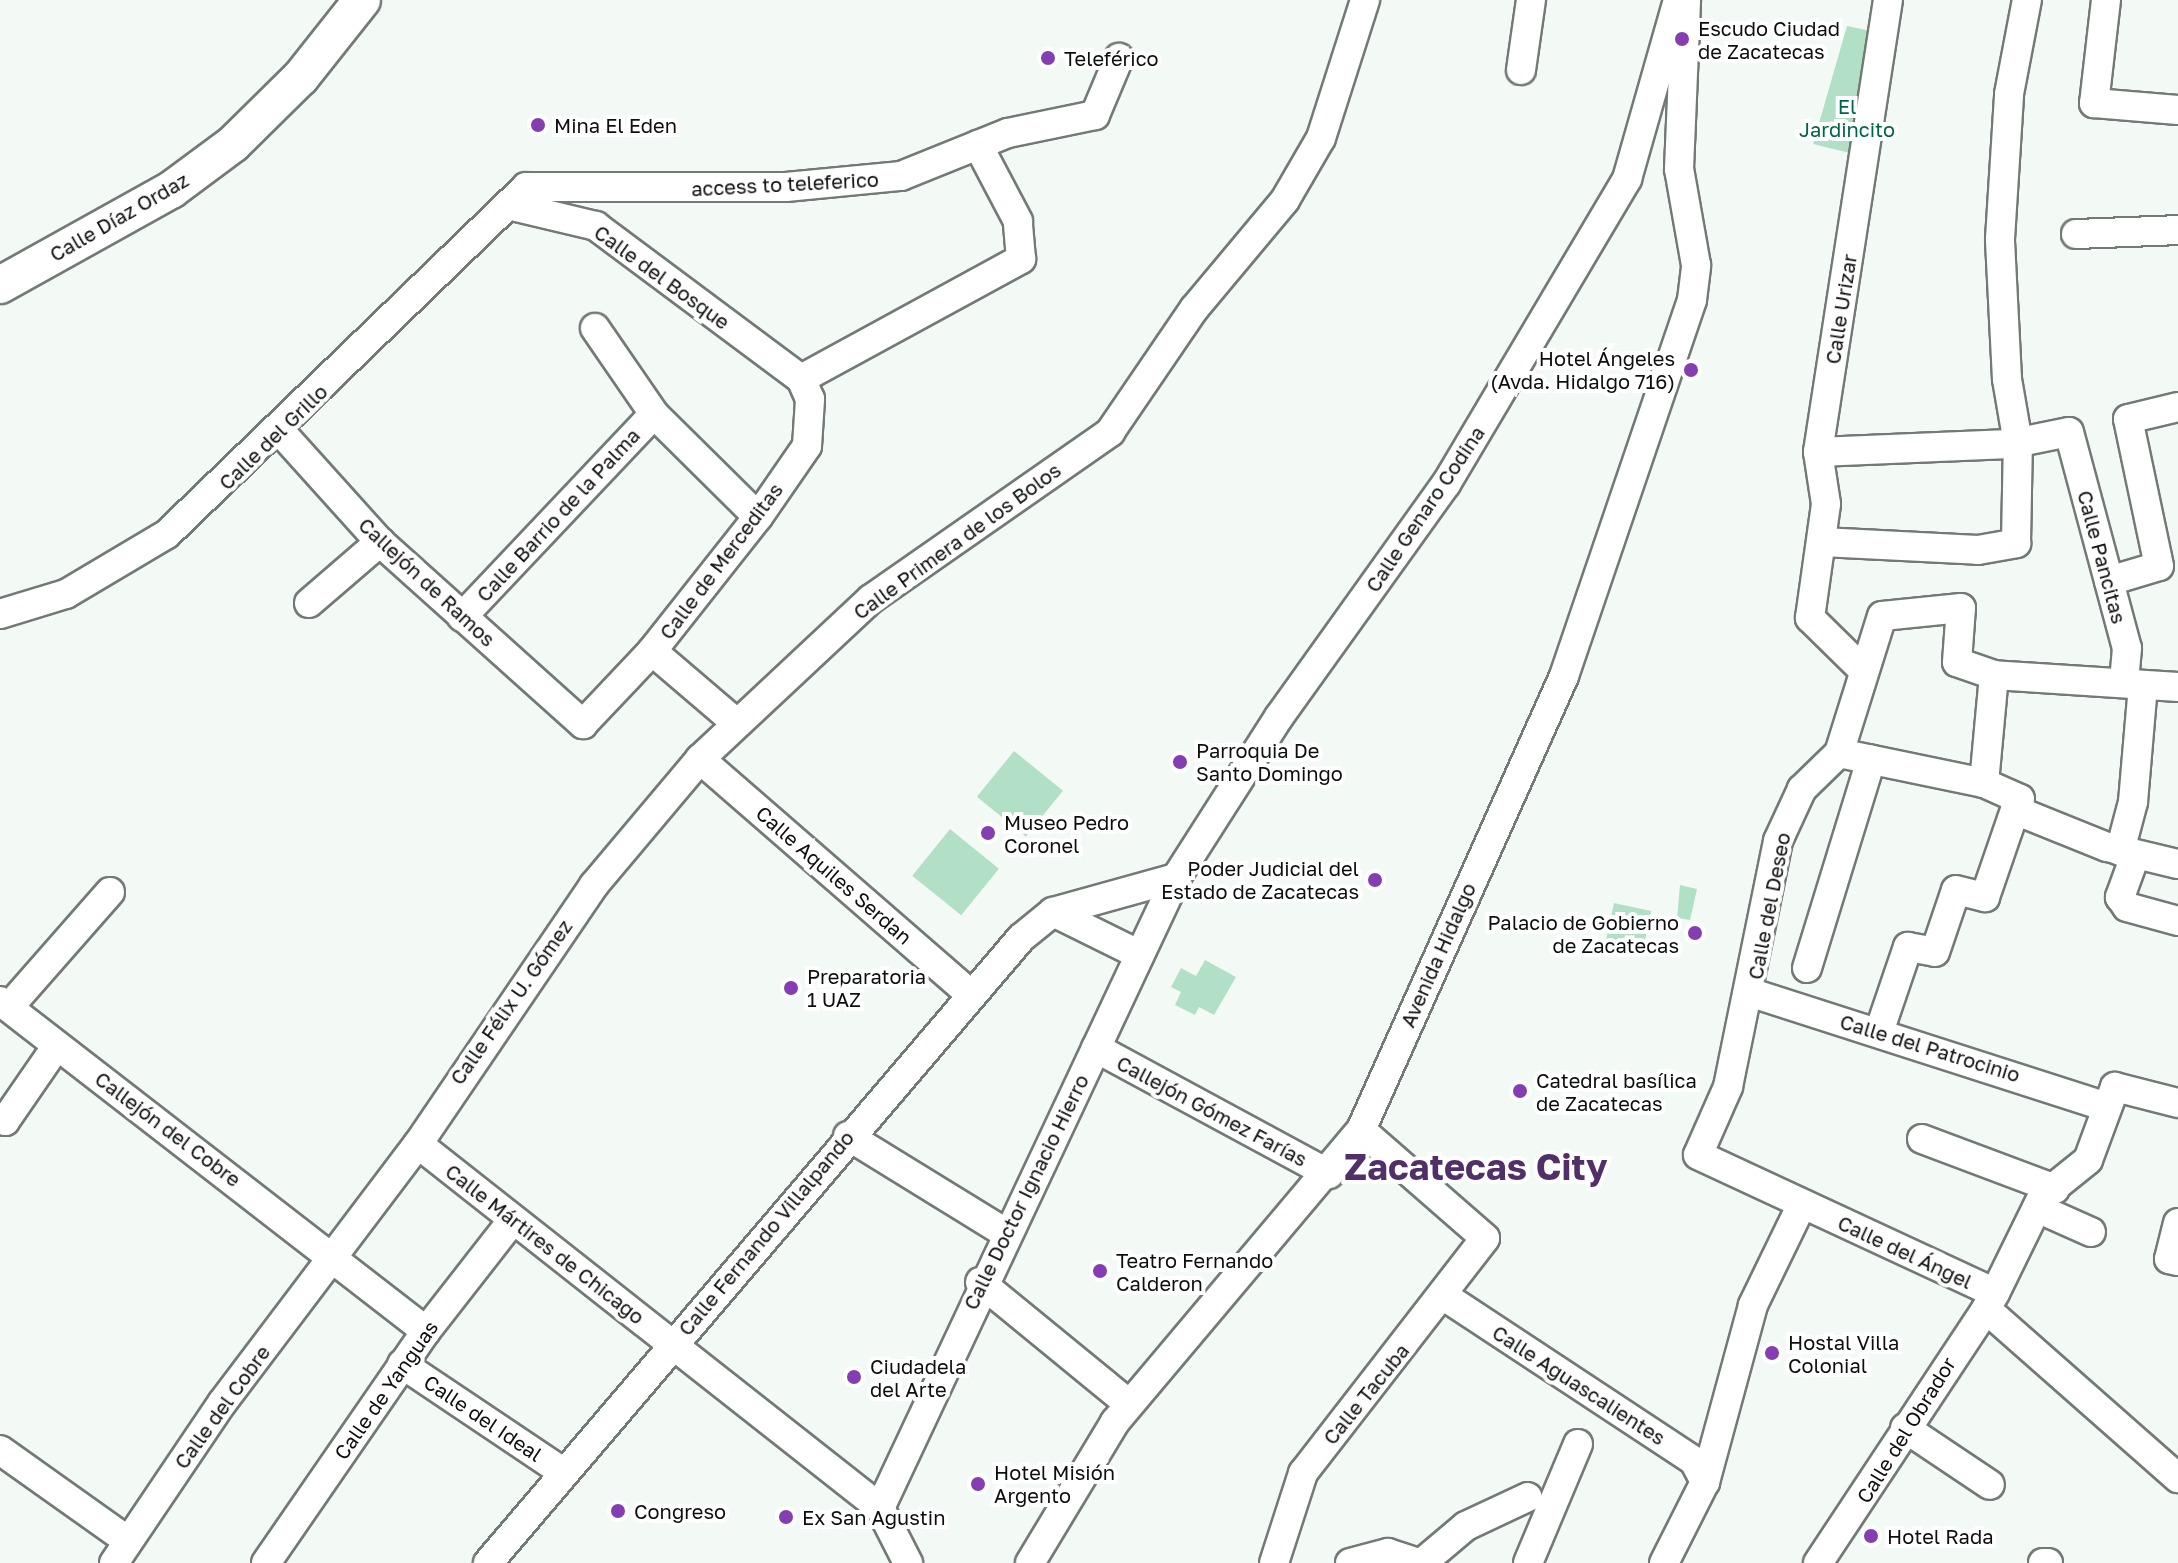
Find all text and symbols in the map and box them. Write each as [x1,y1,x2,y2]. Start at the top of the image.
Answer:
place label: Escudo Ciudad de Zacatecas [1698,16,1840,63]
marker: Escudo Ciudad de Zacatecas [1673,30,1691,48]
place label: Teleférico [1064,46,1159,70]
marker: Teleférico [1039,49,1057,67]
park label: El Jardincito [1799,95,1895,142]
place label: Mina El Eden [554,113,677,137]
marker: Mina El Eden [529,116,547,134]
street label: access to teleferico [691,167,879,201]
street label: Calle Díaz Ordaz [45,168,193,266]
street label: Calle del Bosque [590,220,734,334]
street label: Calle Urizar [1820,252,1862,366]
place label: Hotel Ángeles (Avda. Hidalgo 716) [1490,346,1675,393]
marker: Hotel Ángeles (Avda. Hidalgo 716) [1682,361,1700,379]
street label: Calle del Grillo [214,379,332,495]
street label: Calle Genaro Codina [1361,422,1489,596]
street label: Calle Barrio de la Palma [471,423,645,607]
street label: Calle Primera de los Bolos [849,458,1065,624]
street label: Calle de Merceditas [654,478,788,644]
street label: Calle Pancitas [2073,488,2131,626]
street label: Callejón de Ramos [354,513,500,651]
place label: Parroquia De Santo Domingo [1196,738,1343,785]
marker: Parroquia De Santo Domingo [1171,753,1189,771]
street label: Calle Aquiles Serdan [751,801,917,949]
place label: Museo Pedro Coronel [1004,810,1129,857]
marker: Museo Pedro Coronel [979,824,997,842]
street label: Calle del Deseo [1743,830,1795,982]
place label: Poder Judicial del Estado de Zacatecas [1161,856,1359,903]
marker: Poder Judicial del Estado de Zacatecas [1366,871,1384,889]
street label: Avenida Hidalgo [1395,879,1481,1031]
place label: Palacio de Gobierno de Zacatecas [1487,910,1679,957]
street label: Calle Félix U. Gómez [445,915,577,1089]
marker: Palacio de Gobierno de Zacatecas [1686,924,1704,942]
place label: Preparatoria 1 UAZ [807,964,926,1011]
marker: Preparatoria 1 UAZ [782,979,800,997]
street label: Calle del Patrocinio [1837,1009,2023,1087]
street label: Callejón Gómez Farías [1113,1051,1311,1171]
street label: Callejón del Cobre [90,1066,246,1192]
place label: Catedral basílica de Zacatecas [1536,1068,1697,1115]
street label: Calle Doctor Ignacio Hierro [958,1070,1094,1314]
marker: Catedral basílica de Zacatecas [1511,1082,1529,1100]
street label: Calle Fernando Villalpando [673,1126,859,1340]
district label: Zacatecas City [1344,1145,1608,1189]
street label: Calle Mártires de Chicago [441,1159,649,1329]
street label: Calle del Ángel [1834,1210,1976,1294]
place label: Teatro Fernando Calderon [1116,1248,1273,1295]
marker: Teatro Fernando Calderon [1091,1262,1109,1280]
street label: Calle de Yanguas [329,1316,443,1464]
street label: Calle Aguascalientes [1488,1320,1670,1450]
place label: Hostal Villa Colonial [1788,1330,1899,1377]
street label: Calle Tacuba [1318,1339,1414,1449]
street label: Calle del Cobre [169,1341,275,1473]
marker: Hostal Villa Colonial [1763,1344,1781,1362]
street label: Calle del Obrador [1851,1353,1961,1507]
place label: Ciudadela del Arte [870,1354,966,1401]
marker: Ciudadela del Arte [845,1368,863,1386]
street label: Calle del Ideal [419,1370,547,1466]
place label: Hotel Misión Argento [994,1460,1115,1507]
marker: Hotel Misión Argento [969,1475,987,1493]
place label: Congreso [634,1499,726,1523]
marker: Congreso [609,1502,627,1520]
place label: Ex San Agustin [802,1505,945,1529]
marker: Ex San Agustin [777,1508,795,1526]
place label: Hotel Rada [1887,1524,1993,1548]
marker: Hotel Rada [1862,1527,1880,1545]

